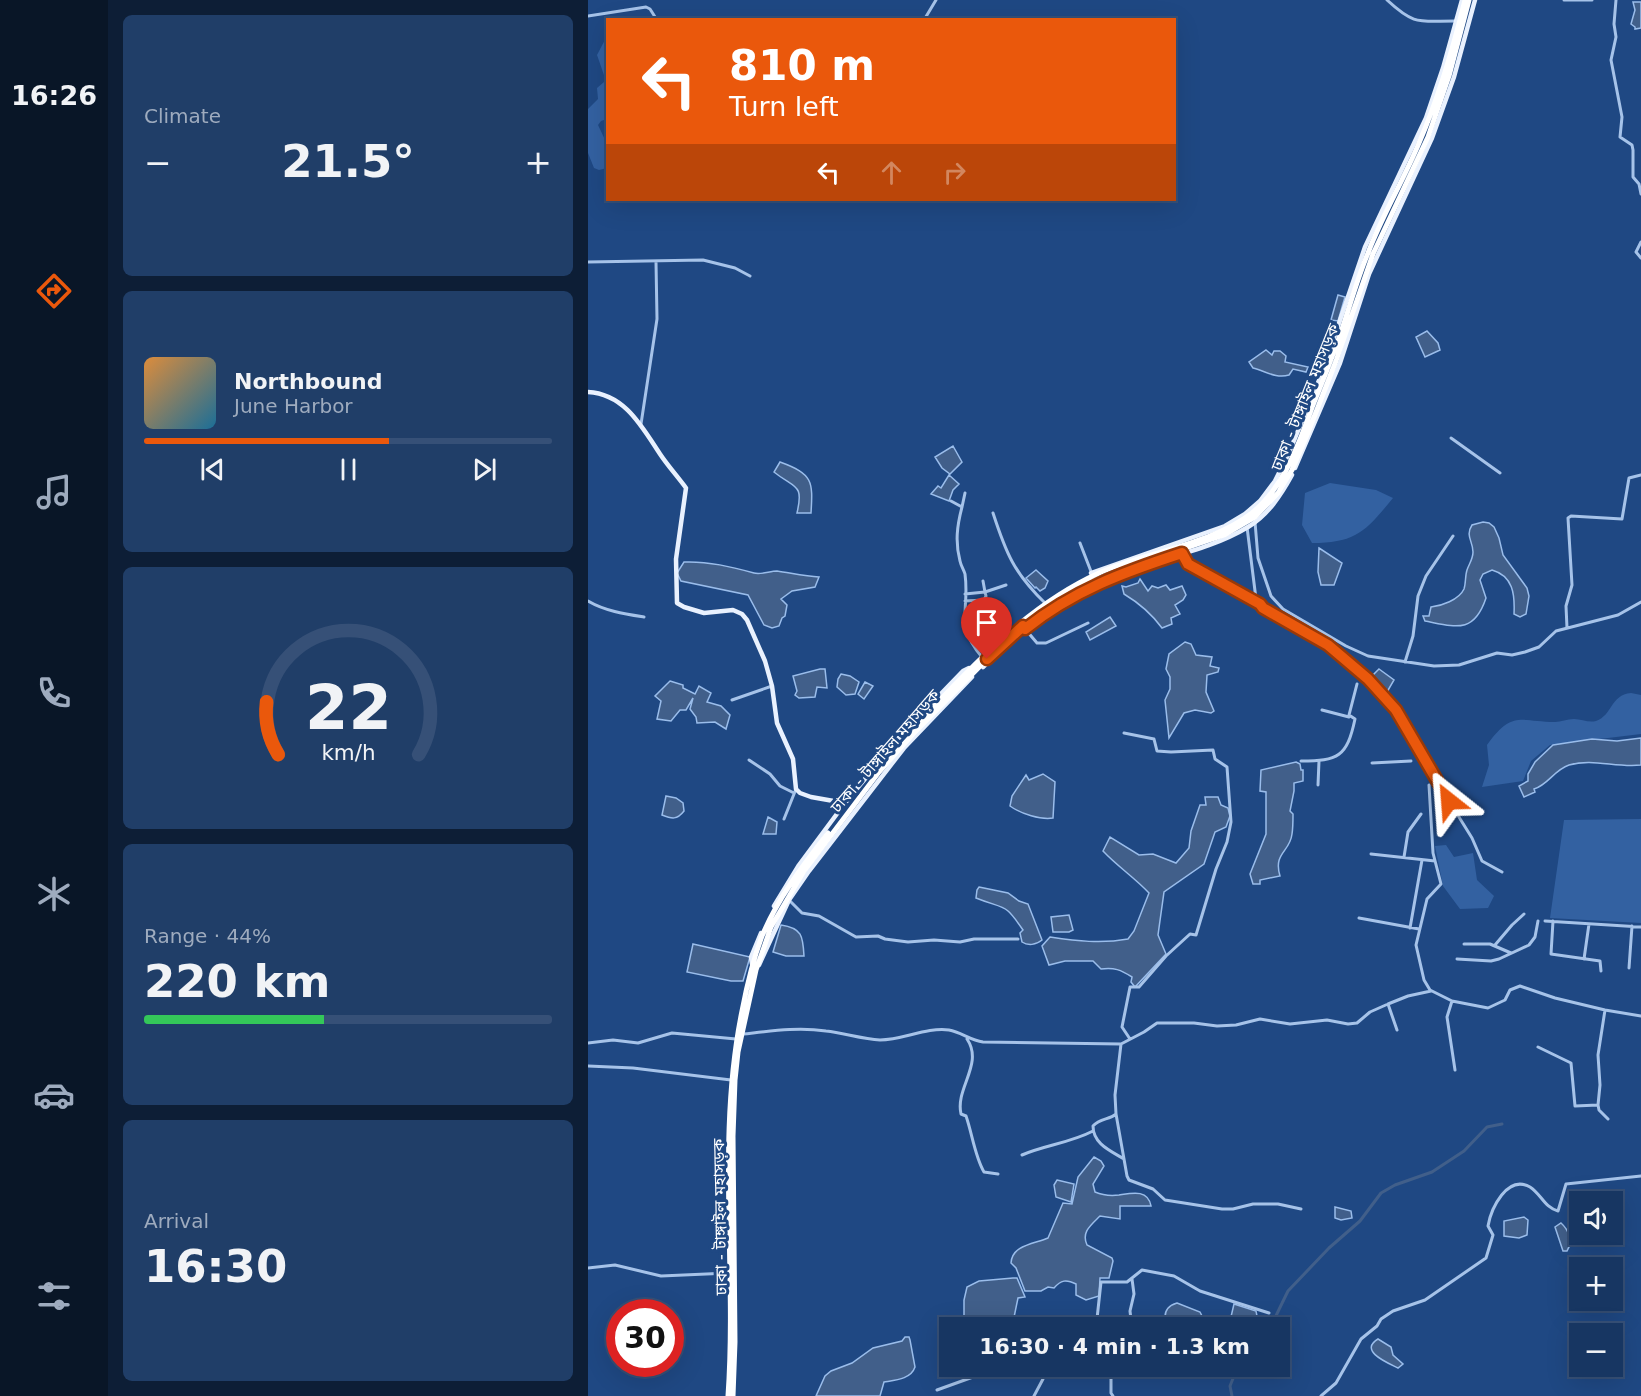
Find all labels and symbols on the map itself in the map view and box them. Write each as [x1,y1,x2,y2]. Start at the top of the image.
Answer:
street label: ঢাকা - টাঙ্গাইল মহাসড়ক [1266,320,1344,474]
pin [961,597,1012,659]
street label: ঢাকা - টাঙ্গাইল মহাসড়ক [826,685,944,817]
position arrow [1417,769,1481,833]
street label: ঢাকা - টাঙ্গাইল মহাসড়ক [709,1137,731,1296]
speed limit sign: 30 [606,1299,684,1377]

